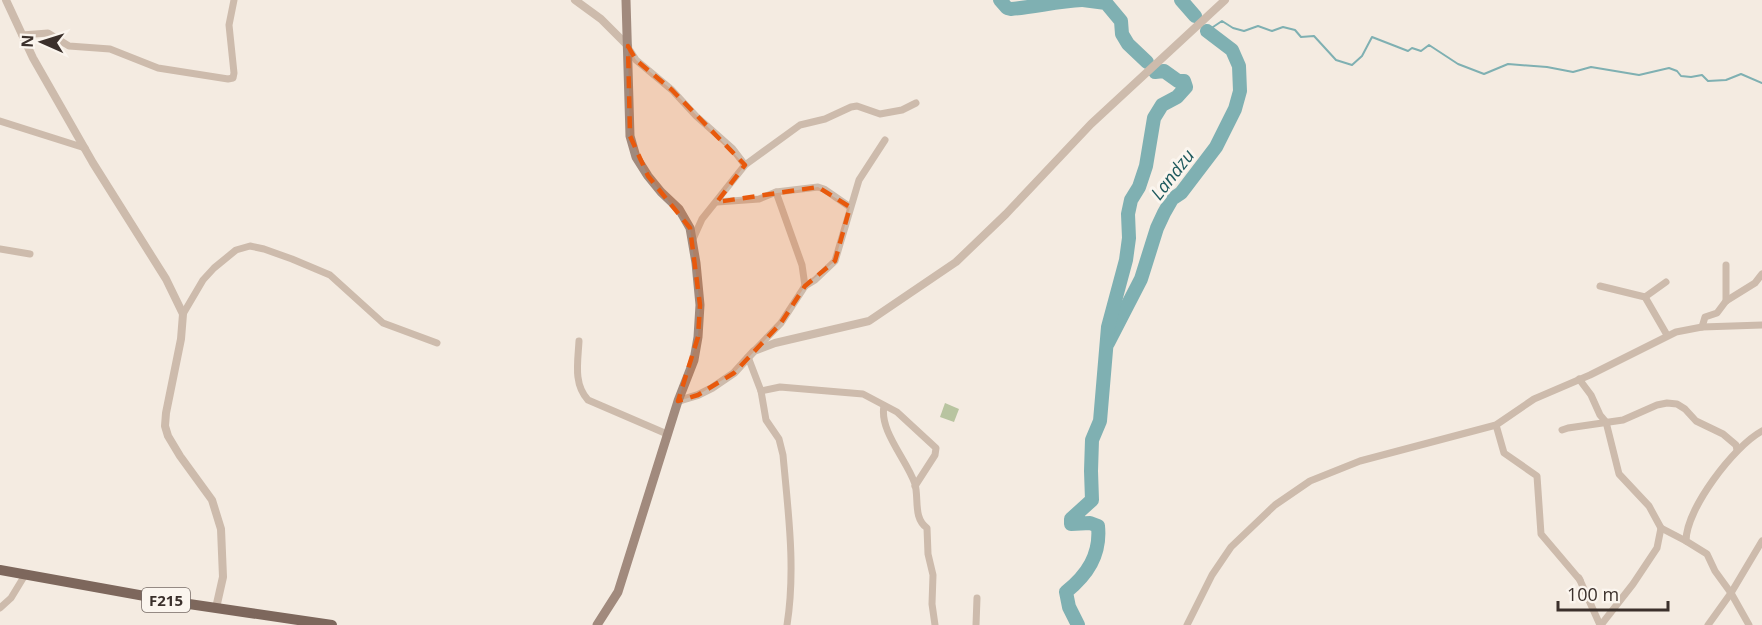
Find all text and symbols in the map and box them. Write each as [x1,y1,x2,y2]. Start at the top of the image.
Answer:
north arrow [12,12,72,72]
text: N [16,34,38,48]
water label: Landzu [1145,144,1199,204]
scale bar [1558,574,1668,612]
text: 100 m [1567,582,1619,606]
road number: F215 [142,588,190,612]

